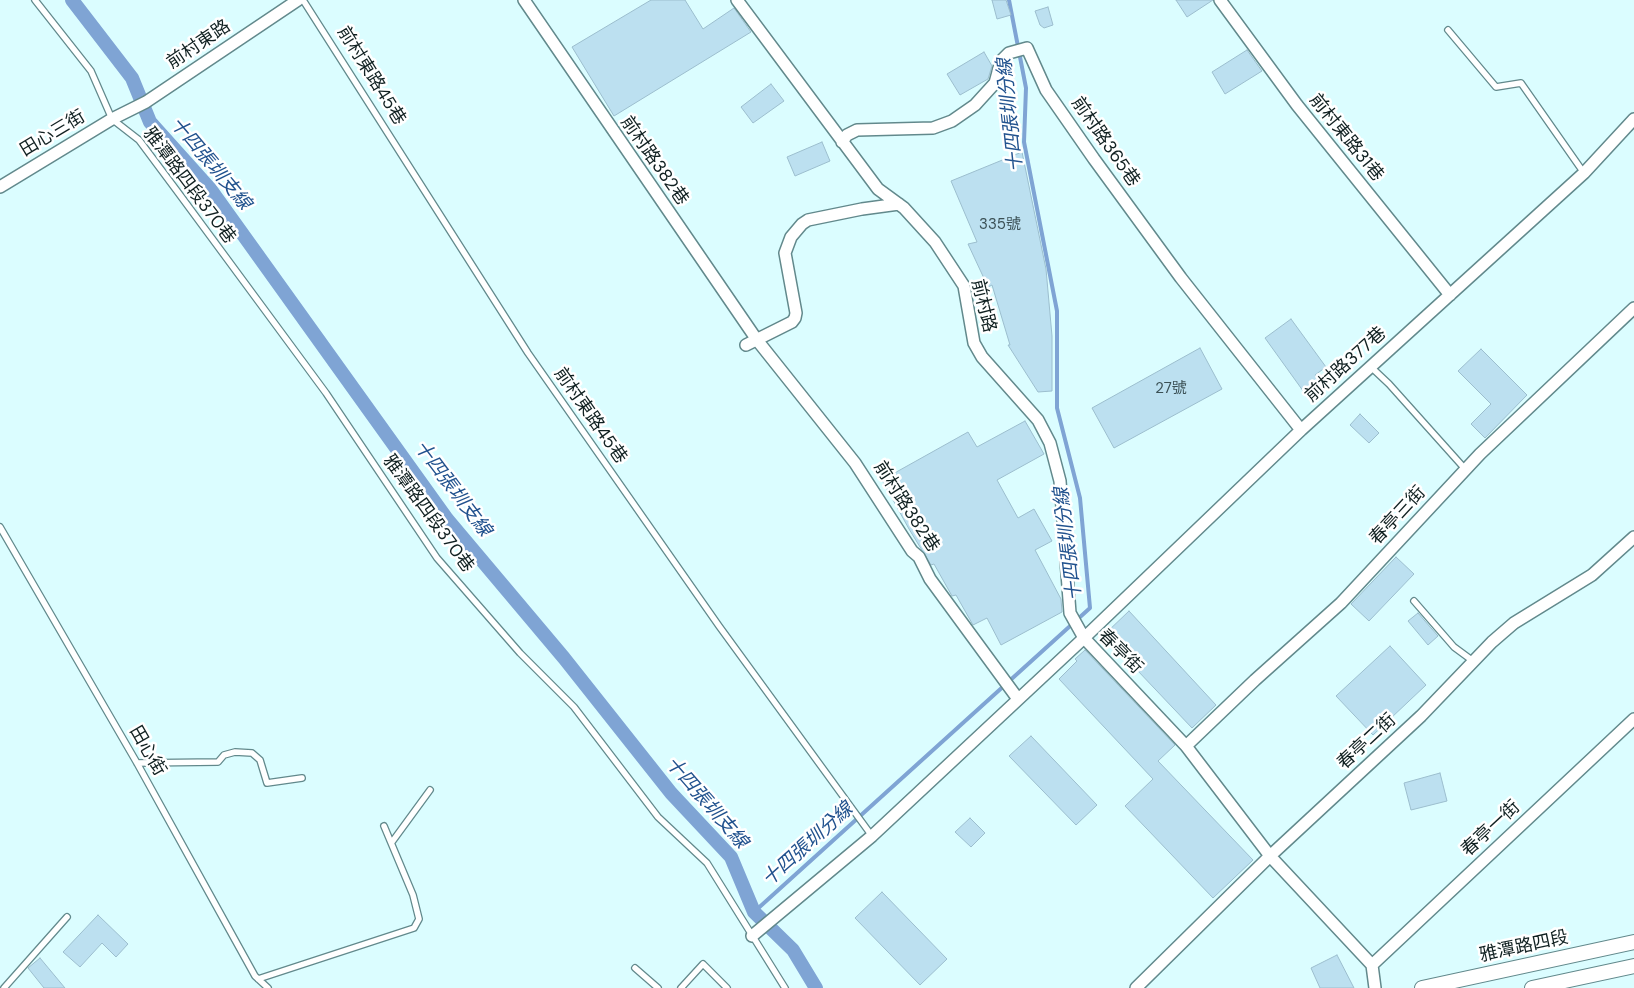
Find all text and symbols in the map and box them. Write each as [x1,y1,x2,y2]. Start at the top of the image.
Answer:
street label: 前村東路 [163,16,235,74]
street label: 前村東路45巷 [332,23,410,129]
water label: 十四張圳分線 [994,57,1028,173]
street label: 前村東路31巷 [1304,90,1388,186]
street label: 前村路365巷 [1066,93,1144,191]
street label: 田心三街 [17,106,89,162]
street label: 前村路382巷 [615,112,693,210]
water label: 十四張圳支線 [165,113,255,215]
street label: 雅潭路四段370巷 [138,124,240,248]
house number: 335號 [979,216,1021,234]
street label: 前村路 [966,277,1000,335]
street label: 前村路377巷 [1301,323,1391,407]
street label: 前村東路45巷 [549,364,631,468]
house number: 27號 [1155,380,1187,398]
water label: 十四張圳支線 [409,437,495,541]
street label: 雅潭路四段370巷 [378,451,478,577]
street label: 前村路382巷 [869,458,943,556]
street label: 春亭三街 [1366,482,1430,550]
water label: 十四張圳分線 [1051,486,1087,602]
street label: 春亭街 [1093,625,1147,679]
street label: 春亭二街 [1333,710,1401,774]
street label: 田心街 [124,722,170,780]
water label: 十四張圳支線 [660,753,752,853]
street label: 春亭一街 [1457,797,1525,861]
water label: 十四張圳分線 [758,798,858,892]
street label: 雅潭路四段 [1478,927,1570,967]

